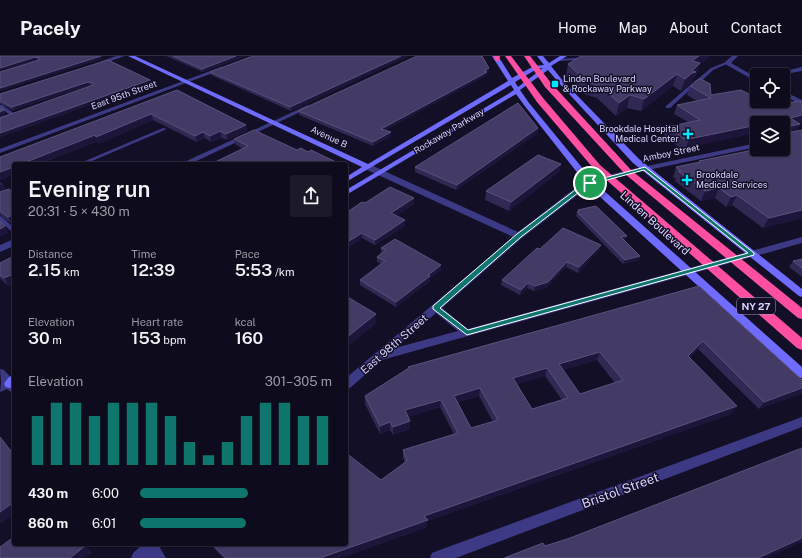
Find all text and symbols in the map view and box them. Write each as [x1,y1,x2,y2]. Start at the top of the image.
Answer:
text: Pacely [20,17,81,39]
text: Home [558,20,597,36]
text: Map [619,20,647,36]
text: About [669,20,709,36]
text: Contact [731,20,782,36]
map controls [750,68,790,156]
button: locate [750,68,790,108]
place label: Linden Boulevard & Rockaway Parkway [563,73,652,94]
street label: East 95th Street [89,77,159,112]
marker: Linden Boulevard & Rockaway Parkway [550,79,560,89]
street label: Rockaway Parkway [412,105,486,156]
button: layers [750,116,790,156]
street label: Avenue B [309,123,349,150]
place label: Brookdale Hospital Medical Center [599,123,679,144]
marker: Brookdale Hospital Medical Center [682,128,694,140]
street label: Amboy Street [641,141,701,164]
pin [573,166,607,200]
place label: Brookdale Medical Services [696,169,768,190]
icon: arrive [579,172,601,194]
marker: Brookdale Medical Services [681,174,693,186]
button: share [290,175,332,217]
text: Evening run [28,176,150,202]
street label: Linden Boulevard [618,189,692,257]
text: 20:31 · 5 × 430 m [28,204,130,219]
text: Distance [28,248,73,260]
text: Time [131,248,156,260]
text: Pace [235,248,260,260]
text: 2.15 [28,260,61,280]
text: 12:39 [131,260,175,280]
text: 5:53 [235,260,272,280]
text: km [61,266,79,278]
text: /km [272,266,295,278]
road number: NY 27 [737,298,775,314]
street label: East 98th Street [358,312,430,376]
text: Elevation [28,316,75,328]
text: Heart rate [131,316,183,328]
text: kcal [235,316,256,328]
text: 30 [28,328,50,348]
text: 153 [131,328,161,348]
text: 160 [235,328,263,348]
text: m [50,334,62,346]
text: bpm [161,334,186,346]
text: Elevation [28,374,83,389]
text: 301–305 m [265,374,332,389]
street label: Bristol Street [580,470,661,511]
text: 430 m [28,486,68,501]
text: 6:00 [92,486,119,501]
text: 860 m [28,516,68,531]
text: 6:01 [92,516,116,531]

